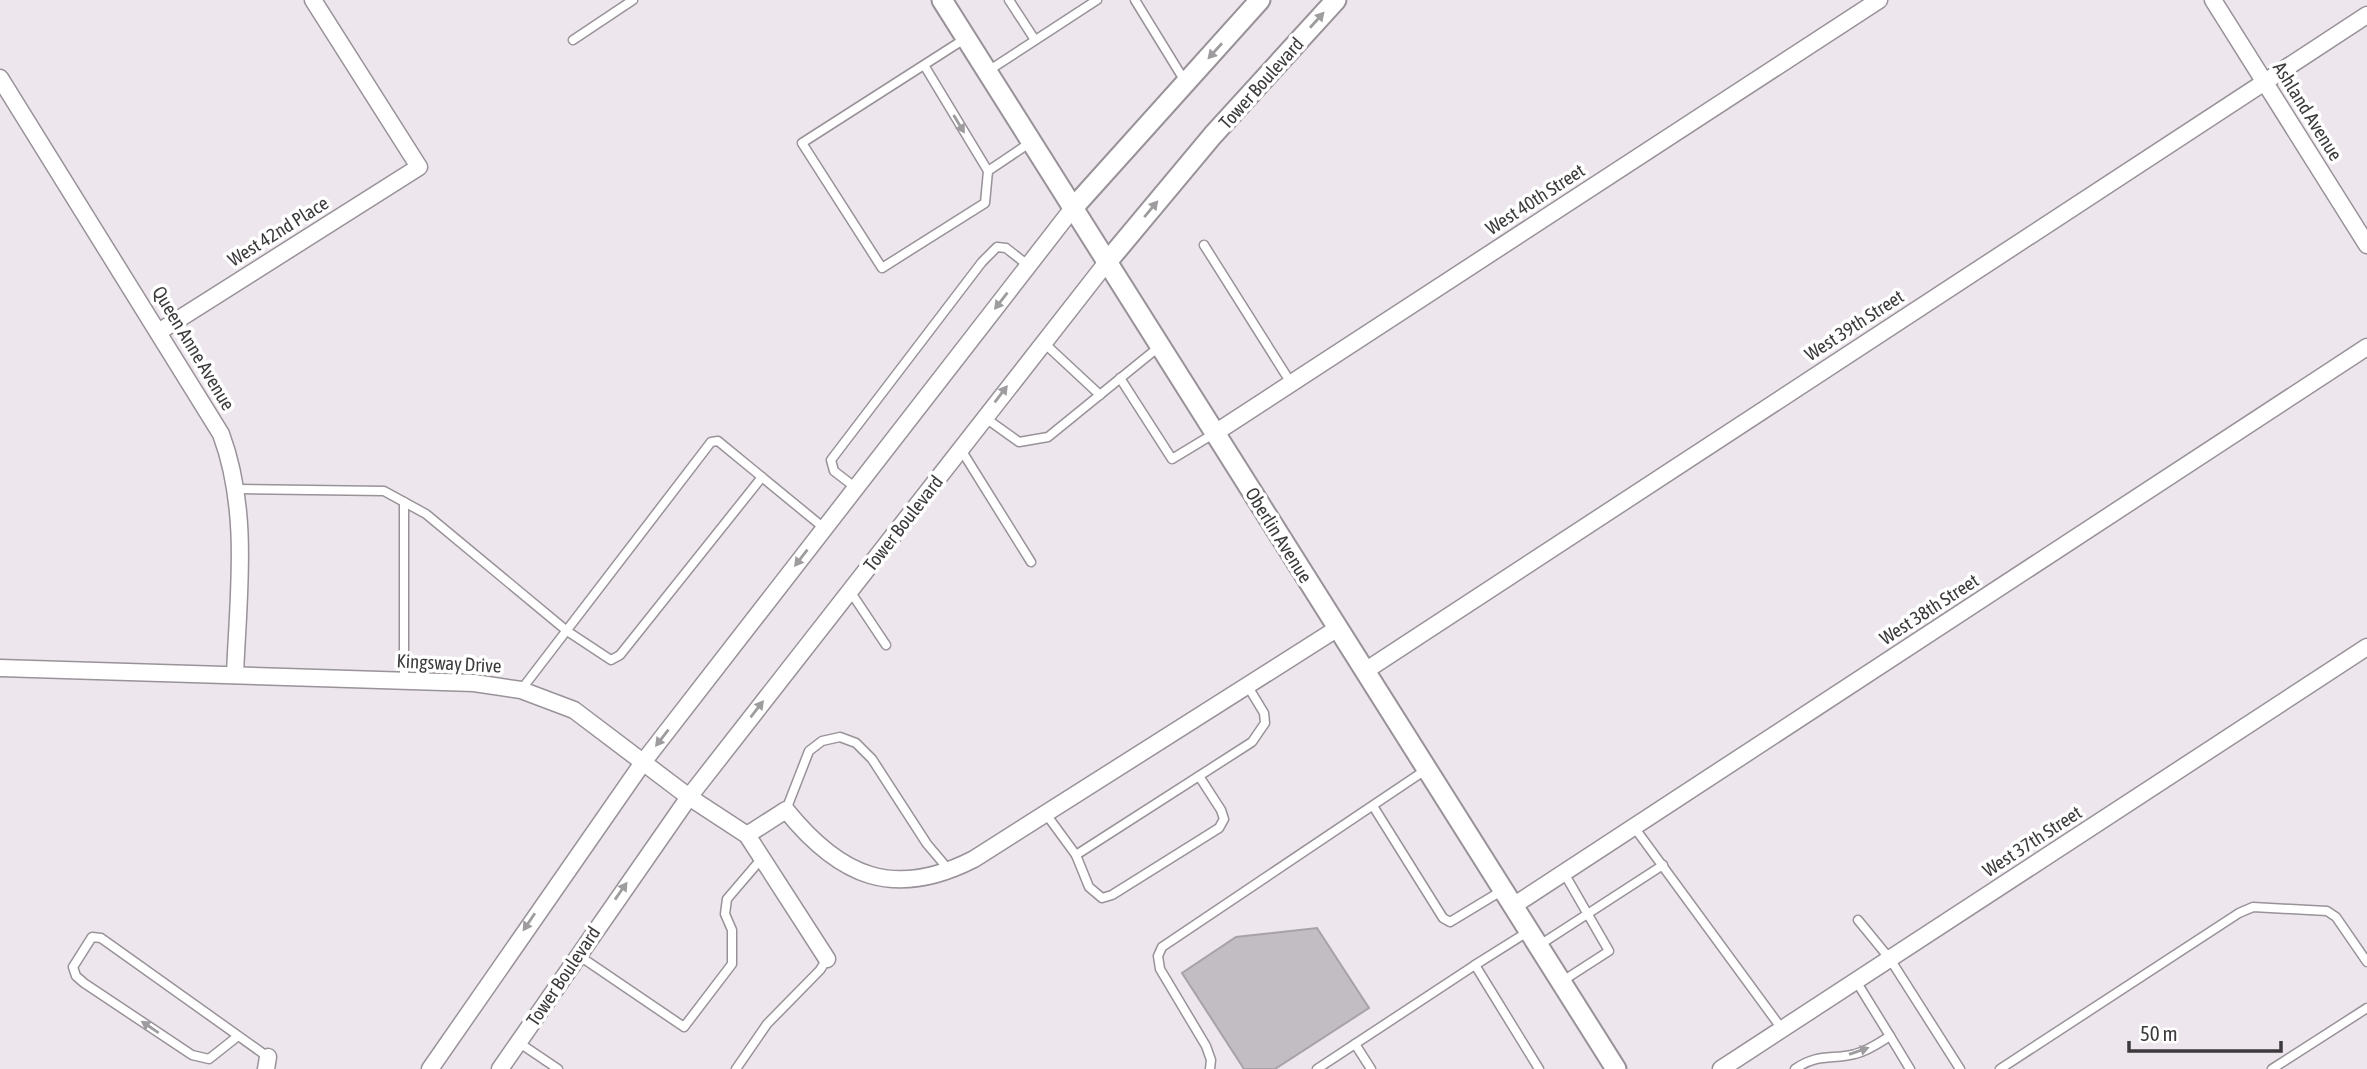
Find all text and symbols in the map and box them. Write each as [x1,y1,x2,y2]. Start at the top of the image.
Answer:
one-way arrow [1309,12,1325,29]
street label: Tower Boulevard [1214,33,1308,133]
one-way arrow [1207,42,1223,59]
street label: Ashland Avenue [2269,57,2347,165]
one-way arrow [953,114,966,133]
street label: West 40th Street [1481,159,1589,239]
street label: West 42nd Place [224,191,332,271]
one-way arrow [1143,201,1158,218]
street label: Queen Anne Avenue [148,282,240,414]
street label: West 39th Street [1800,285,1908,365]
one-way arrow [995,292,1009,310]
one-way arrow [994,385,1009,403]
street label: Tower Boulevard [859,471,947,575]
street label: Oberlin Avenue [1241,483,1317,587]
one-way arrow [795,549,809,567]
street label: West 38th Street [1875,569,1983,649]
street label: Kingsway Drive [396,649,502,677]
one-way arrow [750,701,765,719]
one-way arrow [654,728,669,746]
street label: West 37th Street [1978,801,2086,881]
one-way arrow [614,882,628,900]
one-way arrow [522,913,536,931]
street label: Tower Boulevard [522,922,604,1030]
scale bar [2129,1010,2281,1054]
one-way arrow [141,1020,159,1034]
text: 50 m [2140,1021,2178,1045]
one-way arrow [1849,1046,1870,1056]

